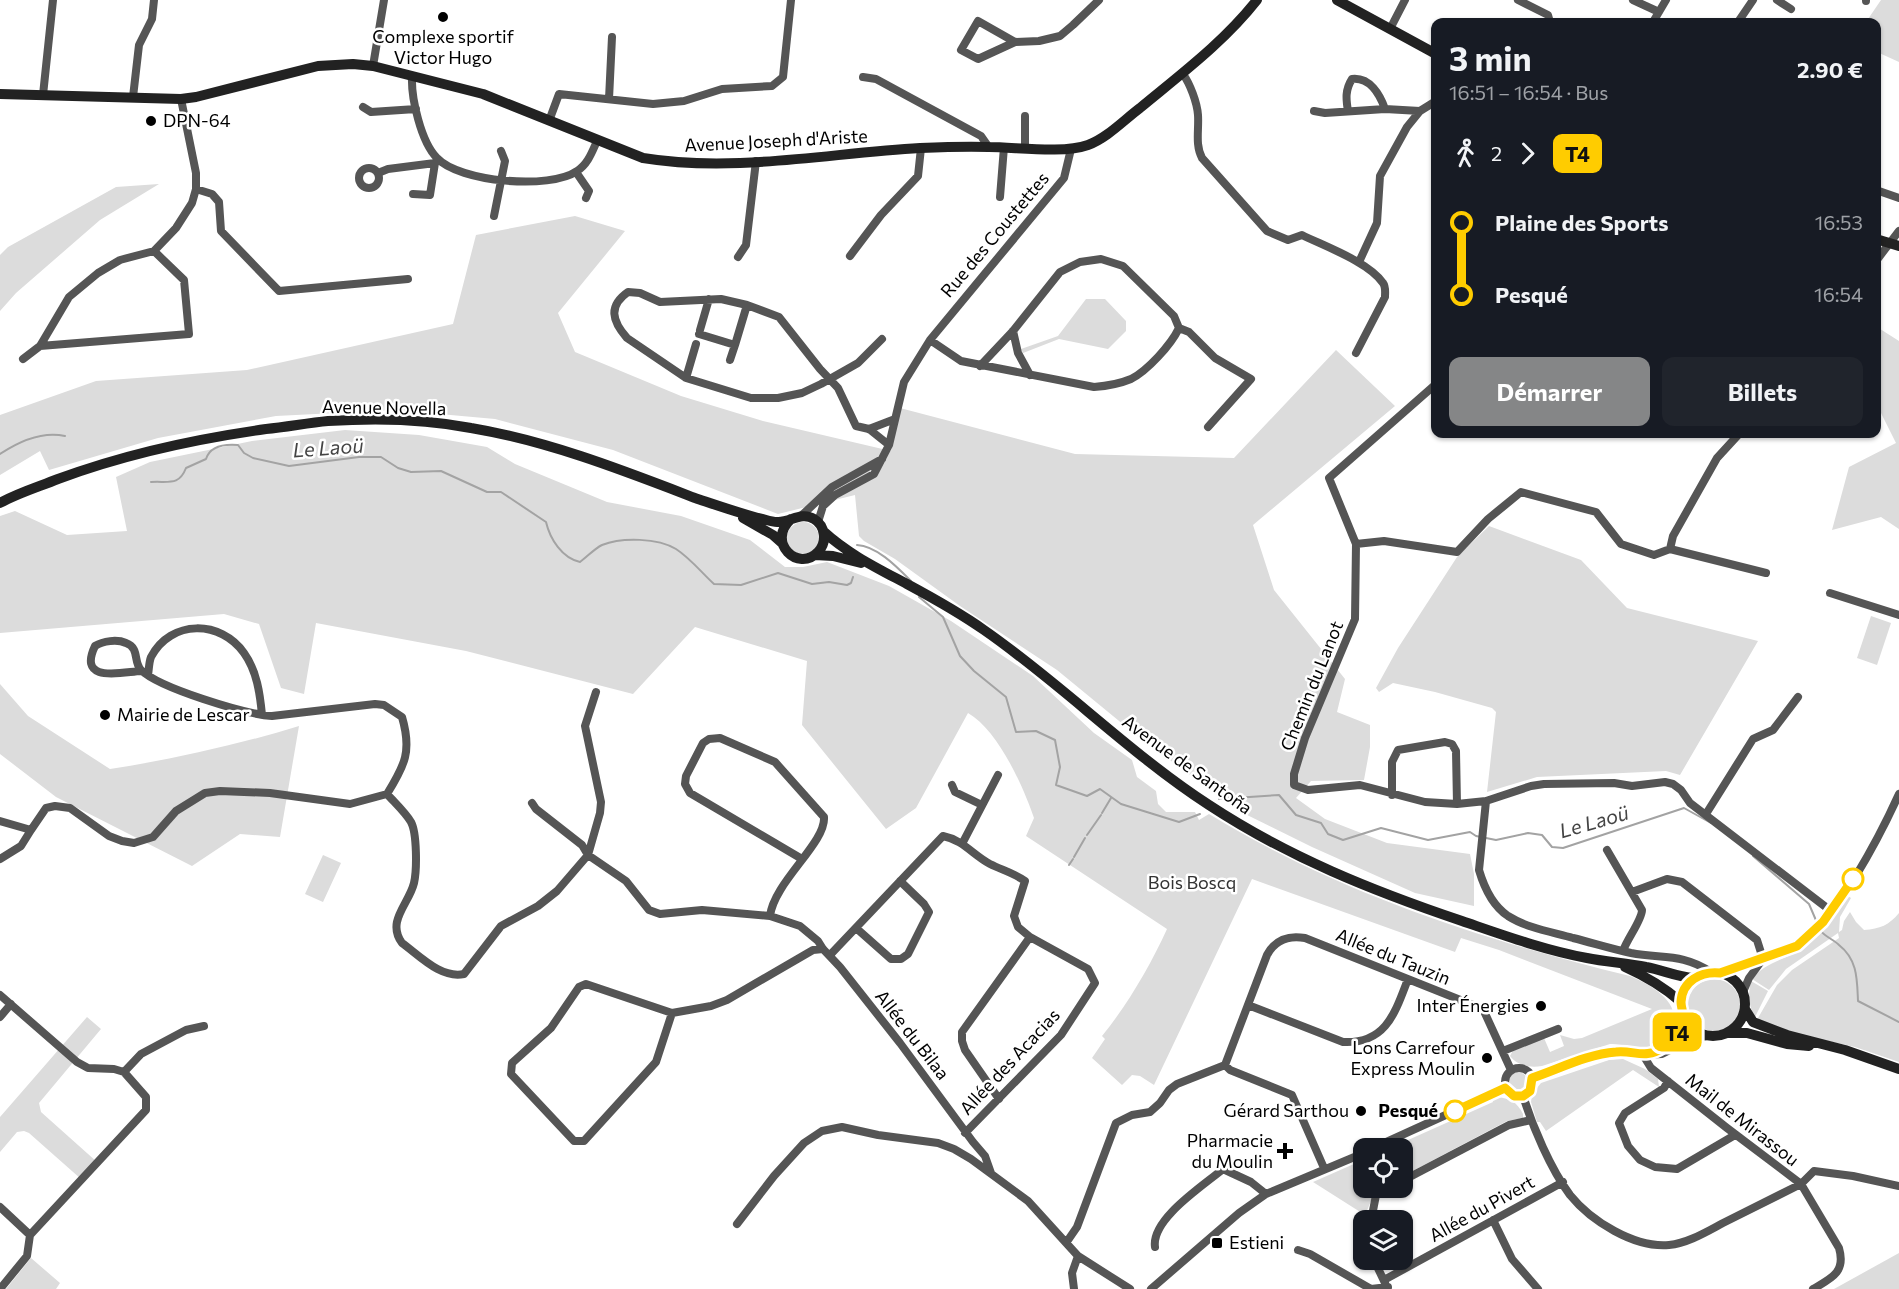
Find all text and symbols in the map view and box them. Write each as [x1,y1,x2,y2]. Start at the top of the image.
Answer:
marker: Complexe sportif Victor Hugo [436,10,450,24]
place label: Complexe sportif Victor Hugo [372,25,515,68]
text: 3 min [1449,37,1532,78]
text: 2.90 € [1797,56,1863,83]
text: 16:51 – 16:54 · Bus [1449,80,1608,104]
place label: DPN-64 [163,109,231,131]
marker: DPN-64 [144,114,158,128]
street label: Avenue Joseph d'Ariste [684,124,868,156]
icon: walk [1449,137,1482,170]
icon: forward [1511,137,1544,170]
text: 2 [1491,141,1502,165]
text: T4 [1565,141,1590,166]
street label: Rue des Coustettes [935,167,1053,301]
text: Plaine des Sports [1495,209,1668,236]
text: 16:53 [1815,210,1863,234]
text: Pesqué [1495,281,1568,308]
text: 16:54 [1814,282,1863,306]
button: Démarrer [1449,357,1650,426]
button: Billets [1662,357,1863,426]
street label: Avenue Novella [322,395,446,419]
water label: Le Laoü [292,433,364,461]
street label: Chemin du Lanot [1275,617,1347,754]
place label: Mairie de Lescar [117,703,250,725]
marker: Mairie de Lescar [98,708,112,722]
street label: Avenue de Santoña [1118,710,1257,819]
water label: Le Laoü [1556,800,1631,842]
unlabelled marker [1842,868,1864,890]
park label: Bois Boscq [1148,871,1236,893]
street label: Allée du Tauzin [1333,923,1454,989]
street label: Allée du Bilaa [871,985,955,1084]
place label: Inter Énergies [1417,994,1529,1016]
marker: Inter Énergies [1534,999,1548,1013]
street label: Allée des Acacias [955,1004,1064,1119]
line badge: T4 [1650,1012,1704,1052]
text: T4 [1665,1020,1689,1045]
place label: Lons Carrefour Express Moulin [1350,1036,1475,1079]
marker: Lons Carrefour Express Moulin [1480,1051,1494,1065]
street label: Mail de Mirassou [1682,1068,1804,1170]
place label: Gérard Sarthou [1223,1099,1349,1121]
place label: Pesqué [1378,1099,1438,1121]
marker: Pesqué [1444,1100,1466,1122]
marker: Gérard Sarthou [1354,1104,1368,1118]
place label: Pharmacie du Moulin [1187,1129,1273,1172]
map controls [1353,1138,1413,1270]
button: locate [1353,1138,1413,1198]
marker: Pharmacie du Moulin [1278,1144,1292,1158]
street label: Allée du Pivert [1425,1170,1538,1246]
button: layers [1353,1210,1413,1270]
place label: Estieni [1229,1231,1284,1253]
marker: Estieni [1210,1236,1224,1250]

